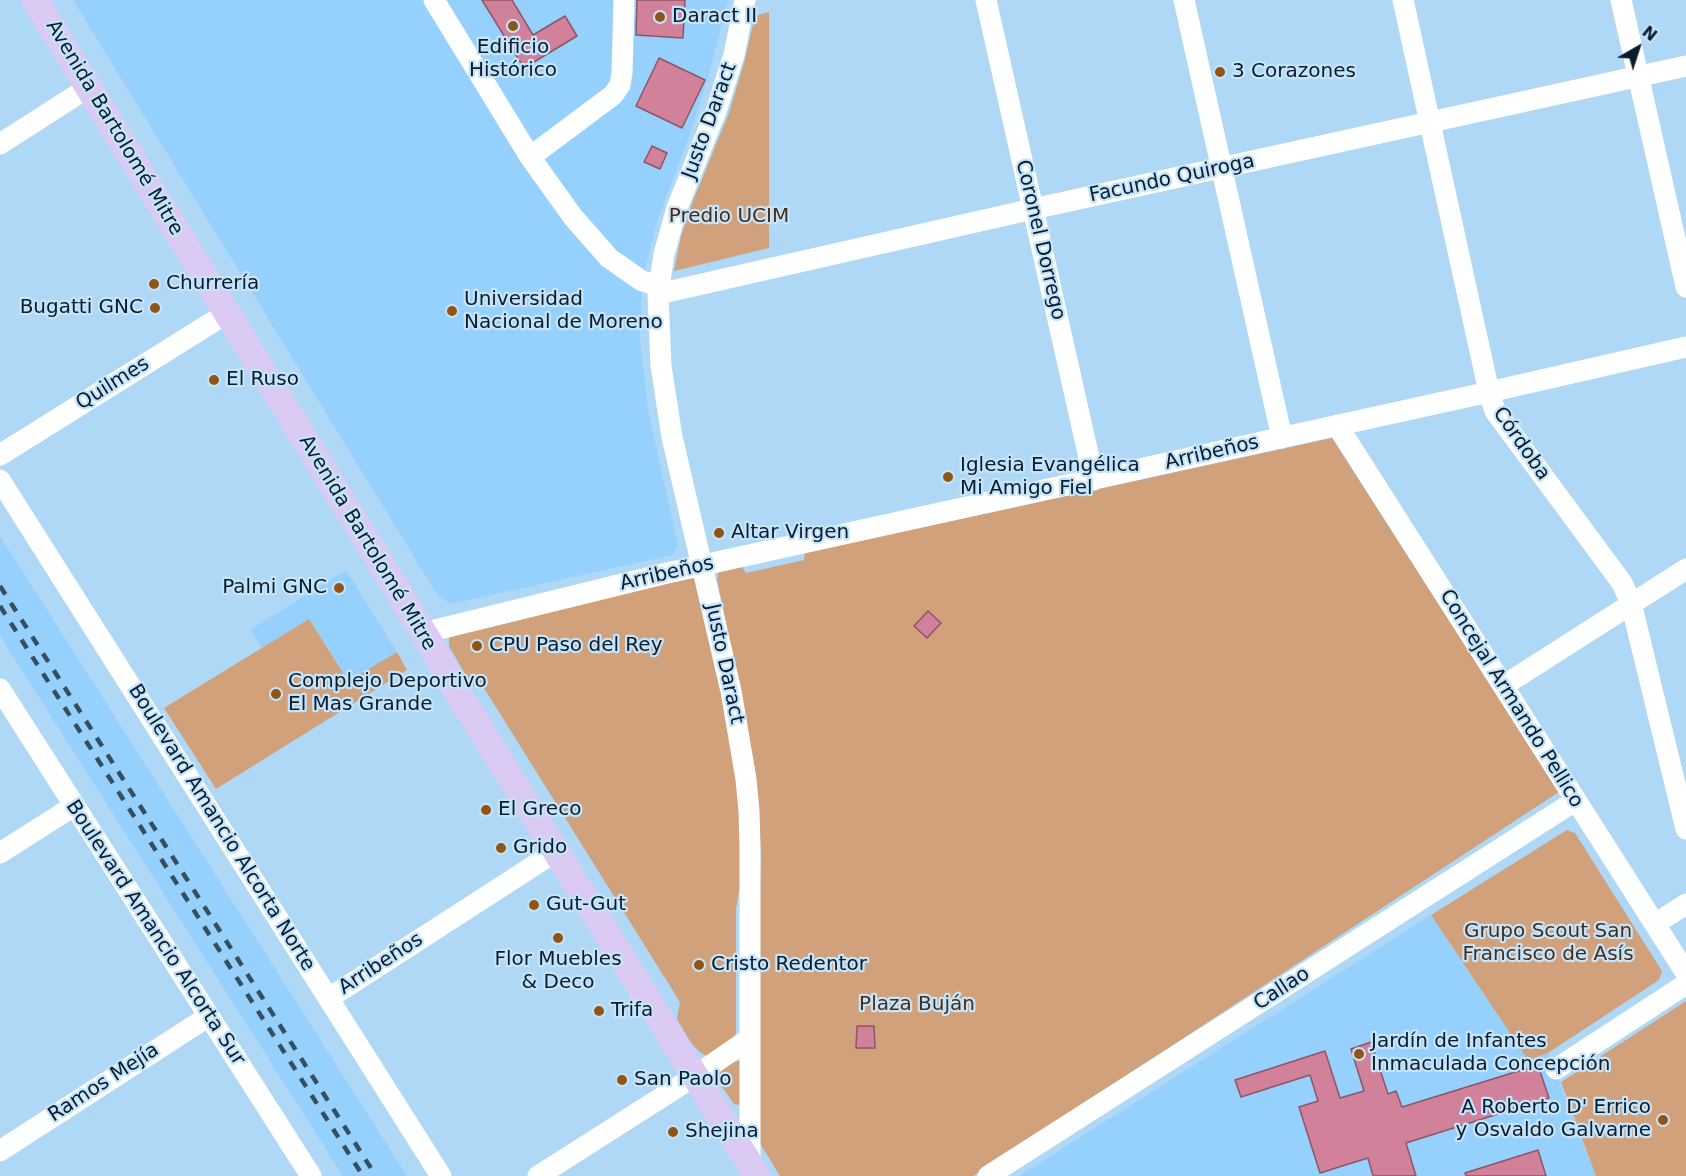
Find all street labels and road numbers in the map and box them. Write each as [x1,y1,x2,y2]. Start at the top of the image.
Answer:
street label: Avenida Bartolomé Mitre [40,16,188,240]
street label: Justo Daract [678,59,742,183]
street label: Facundo Quiroga [1087,150,1257,208]
street label: Coronel Dorrego [1010,158,1070,322]
street label: Quilmes [72,352,154,416]
street label: Córdoba [1487,403,1555,485]
street label: Avenida Bartolomé Mitre [293,431,441,655]
street label: Arribeños [1163,431,1261,475]
street label: Arribeños [618,552,716,596]
street label: Concejal Armando Pellico [1434,585,1588,813]
street label: Justo Daract [700,602,748,726]
street label: Boulevard Amancio Alcorta Norte [122,680,320,976]
street label: Boulevard Amancio Alcorta Sur [60,796,250,1070]
street label: Arribeños [334,928,428,1000]
street label: Callao [1250,962,1314,1016]
street label: Ramos Mejía [44,1038,164,1128]

